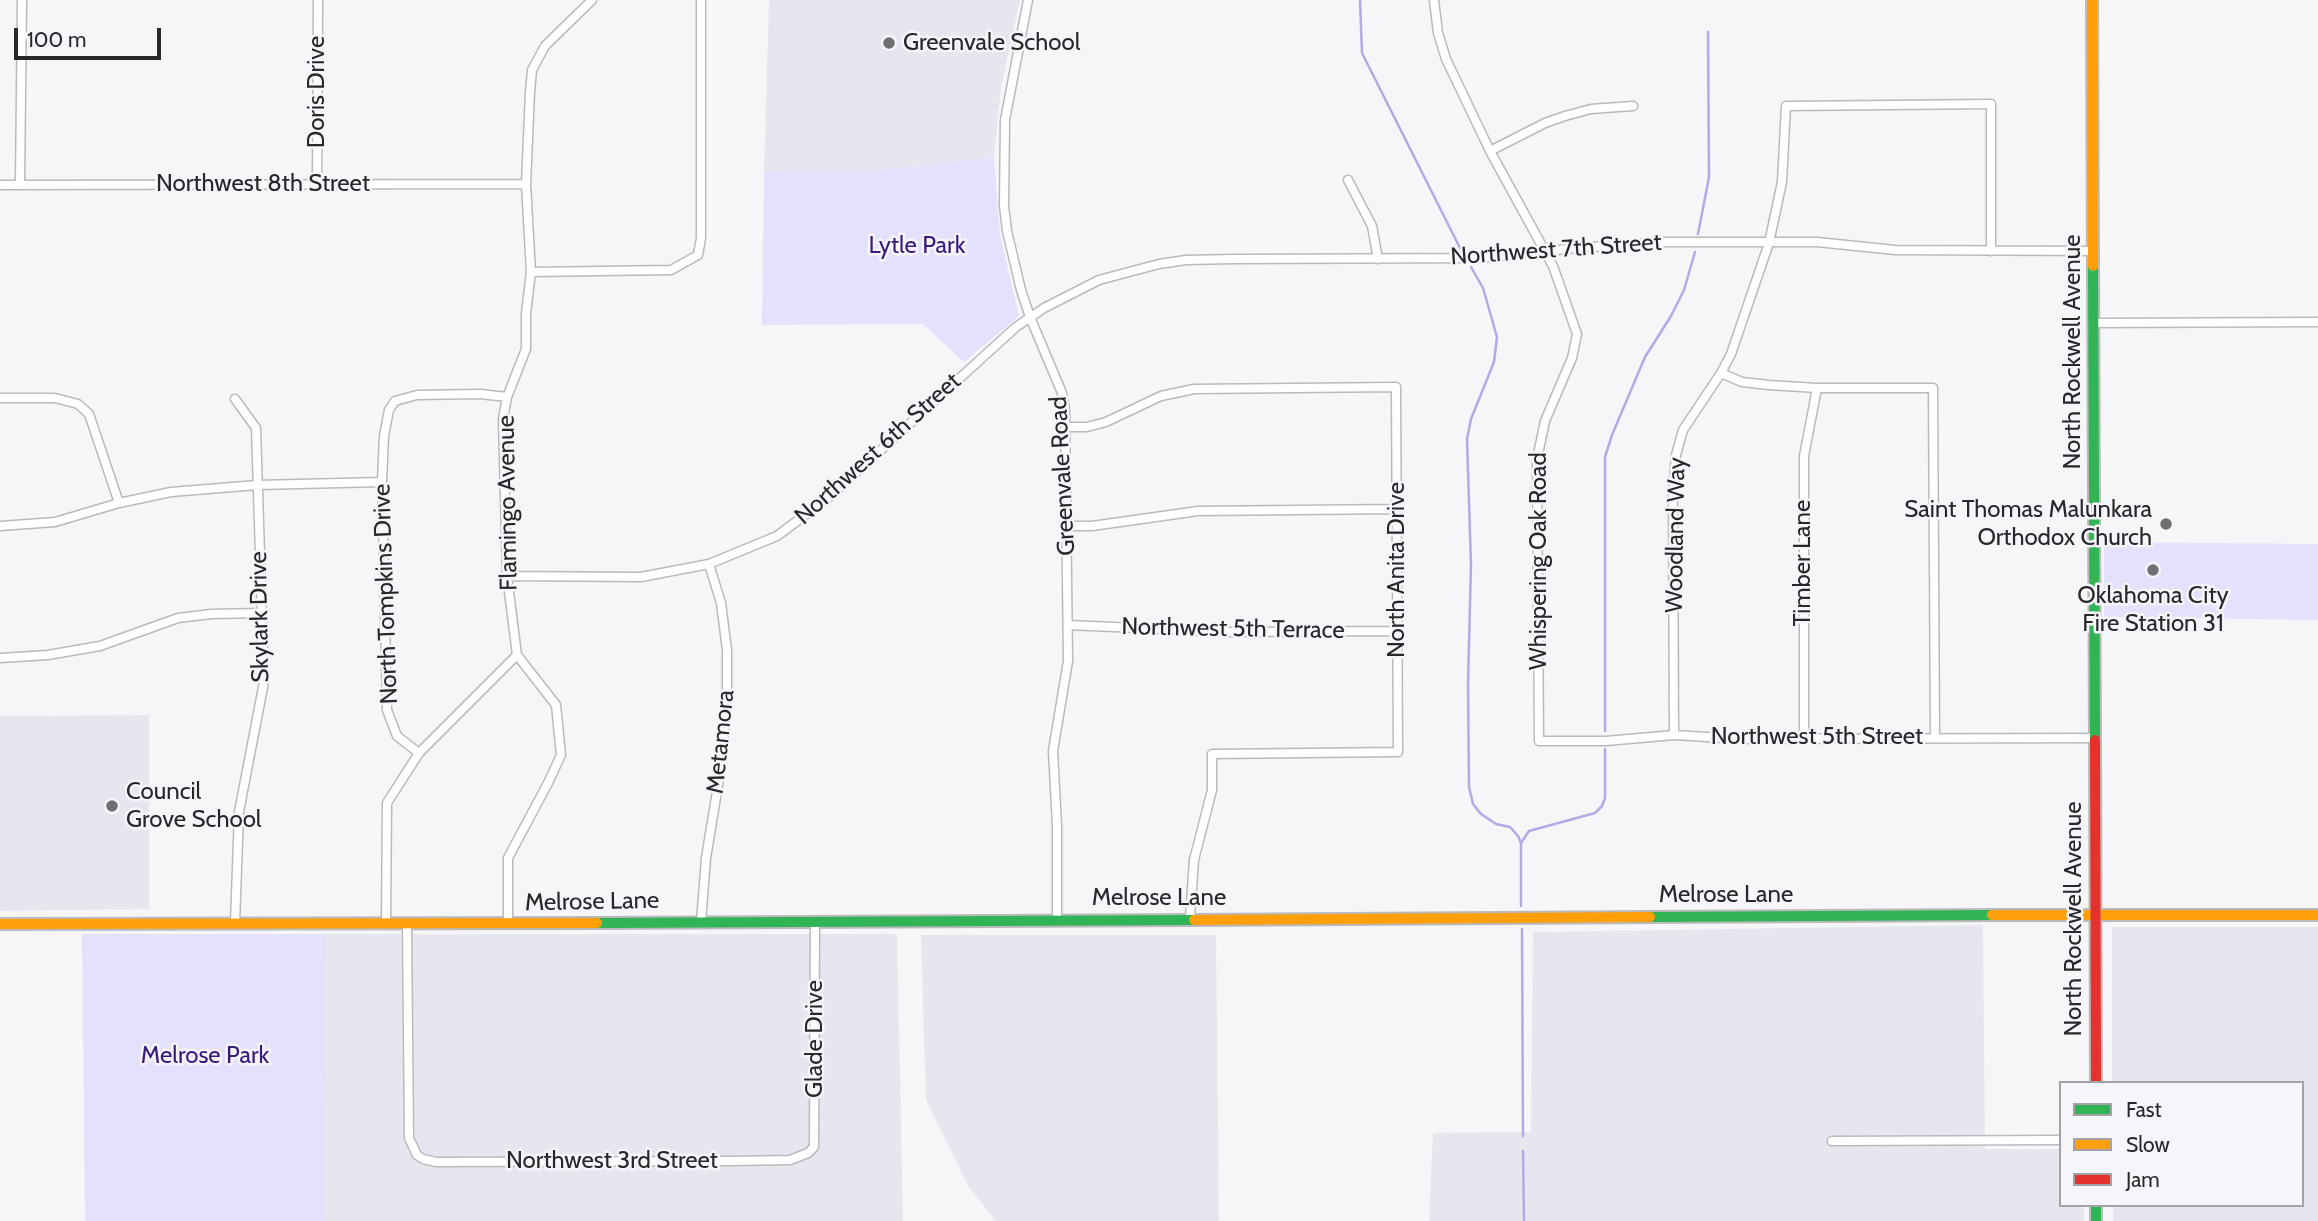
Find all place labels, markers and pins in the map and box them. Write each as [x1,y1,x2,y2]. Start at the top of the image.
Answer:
place label: Greenvale School [903,29,1080,57]
marker: Greenvale School [881,35,897,51]
place label: Saint Thomas Malunkara Orthodox Church [1904,496,2152,552]
marker: Saint Thomas Malunkara Orthodox Church [2158,516,2174,532]
marker: Oklahoma City Fire Station 31 [2145,562,2161,578]
place label: Oklahoma City Fire Station 31 [2077,582,2229,638]
place label: Council Grove School [126,778,262,834]
marker: Council Grove School [104,798,120,814]

